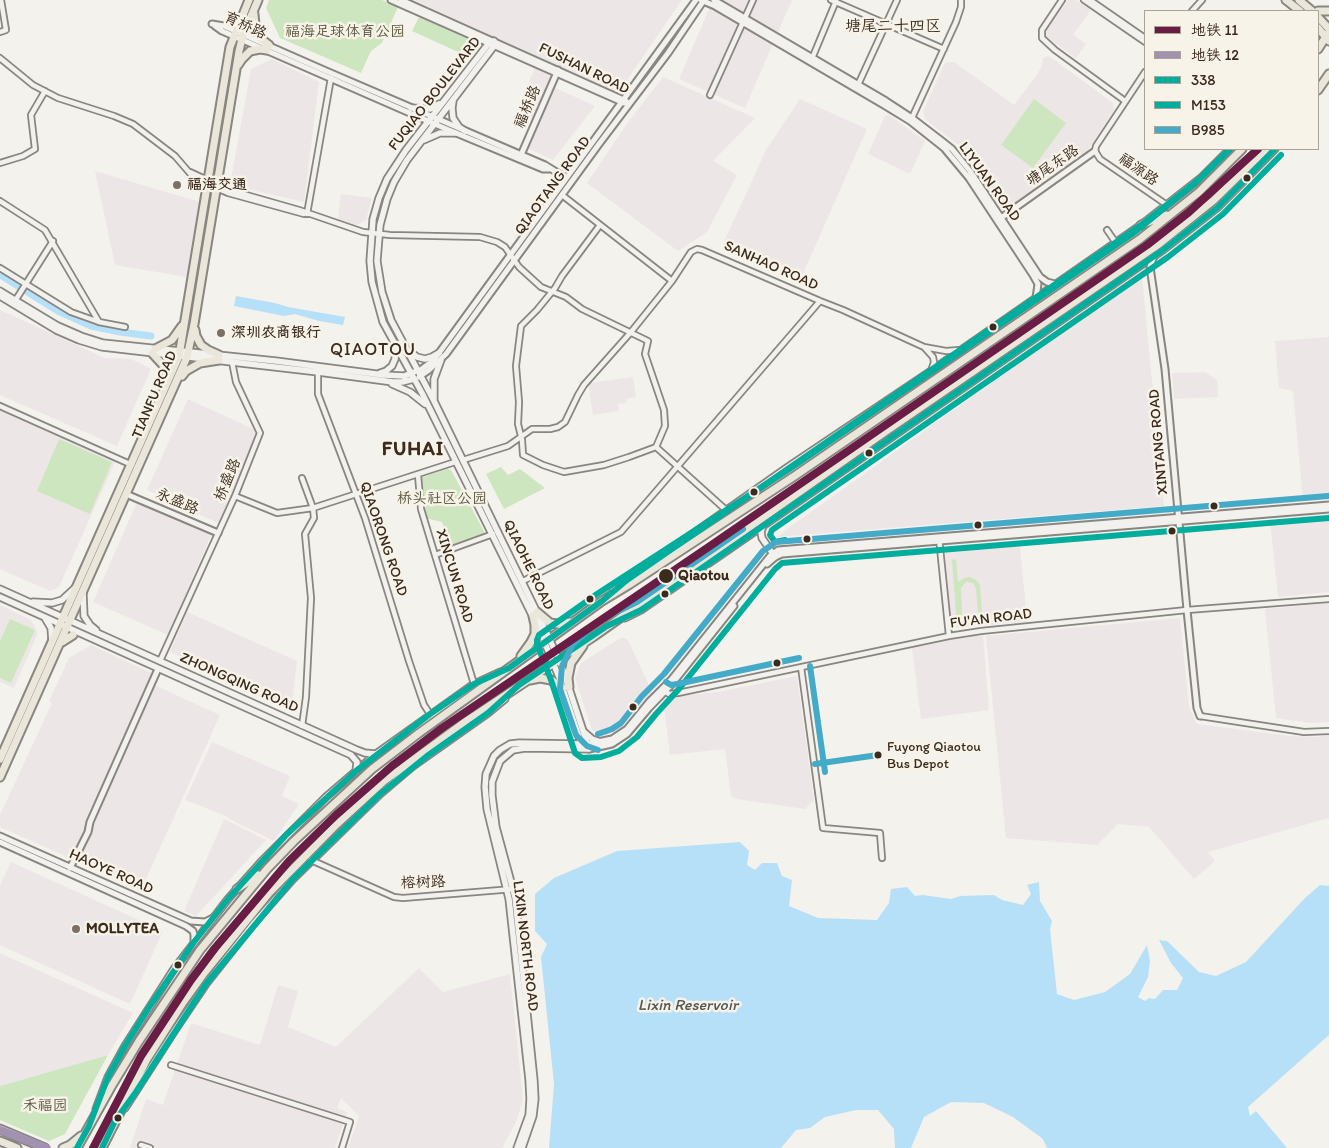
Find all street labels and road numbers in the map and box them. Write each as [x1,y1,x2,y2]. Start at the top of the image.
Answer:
street label: 育桥路 [221,8,269,44]
street label: FUQIAO BOULEVARD [385,33,485,155]
street label: FUSHAN ROAD [536,39,632,99]
street label: 福桥路 [511,83,545,131]
street label: QIAOTANG ROAD [511,133,595,239]
street label: LIYUAN ROAD [954,139,1024,225]
street label: 塘尾东路 [1023,141,1083,191]
street label: 福源路 [1114,150,1162,190]
street label: SANHAO ROAD [721,237,821,295]
street label: TIANFU ROAD [128,348,182,442]
street label: XINTANG ROAD [1145,388,1173,496]
street label: 桥盛路 [211,456,245,504]
street label: QIAORONG ROAD [355,479,411,599]
street label: 永盛路 [153,485,201,519]
street label: QIAOHE ROAD [498,517,558,613]
street label: XINCUN ROAD [431,527,477,625]
street label: FU'AN ROAD [949,605,1033,633]
street label: ZHONGQING ROAD [177,649,301,717]
street label: HAOYE ROAD [66,845,156,899]
street label: 榕树路 [400,873,446,893]
street label: LIXIN NORTH ROAD [508,880,542,1012]

